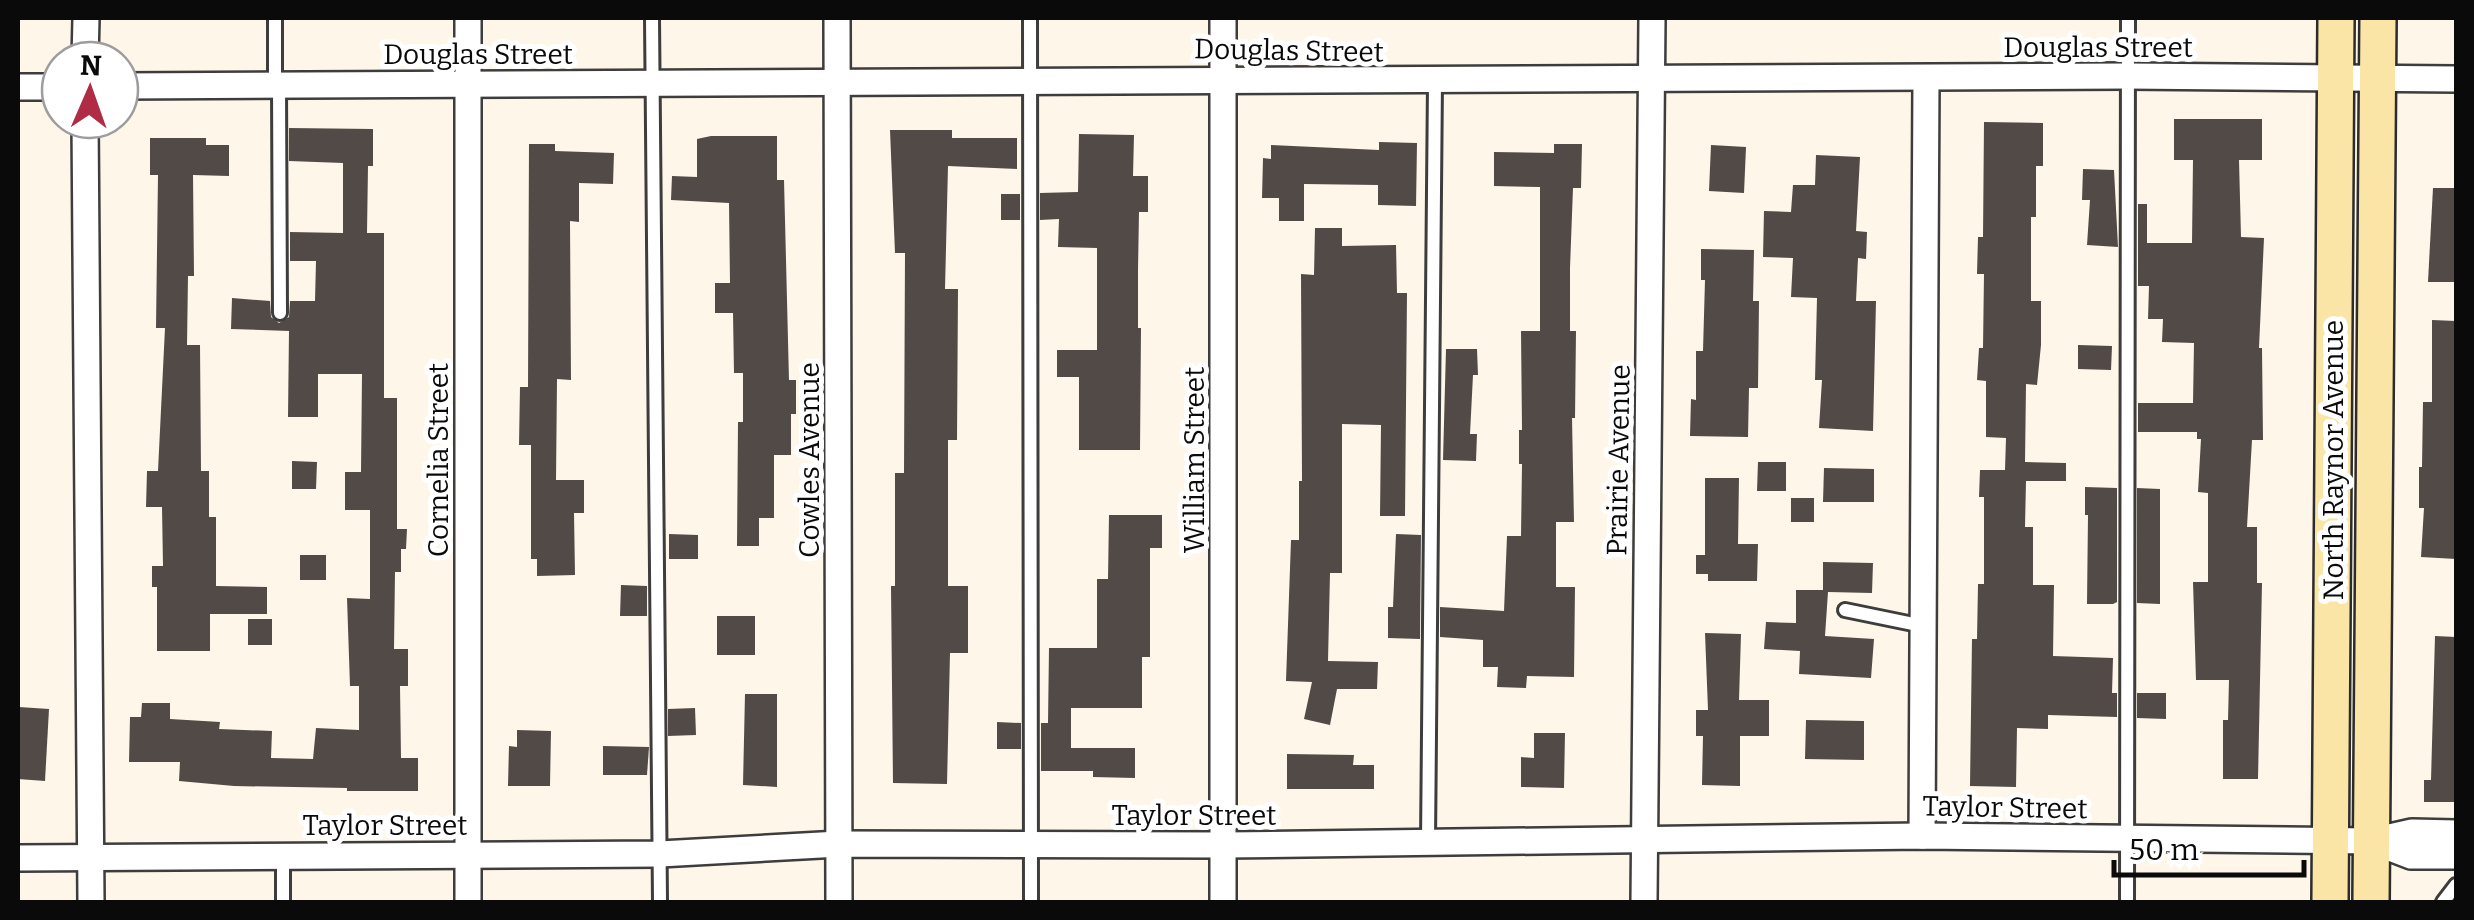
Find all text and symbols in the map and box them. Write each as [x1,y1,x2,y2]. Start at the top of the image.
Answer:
street label: Douglas Street [2003,31,2193,64]
street label: Douglas Street [1194,32,1384,69]
street label: Douglas Street [383,38,573,71]
north arrow [40,40,140,140]
text: N [79,49,102,82]
street label: North Raynor Avenue [2317,320,2350,600]
street label: Cowles Avenue [793,362,826,558]
street label: Cornelia Street [422,363,455,557]
street label: Prairie Avenue [1600,364,1637,556]
street label: William Street [1178,367,1211,553]
street label: Taylor Street [1922,790,2088,825]
street label: Taylor Street [1112,799,1277,832]
street label: Taylor Street [303,809,468,842]
scale bar [2114,815,2304,877]
text: 50 m [2129,832,2199,868]

